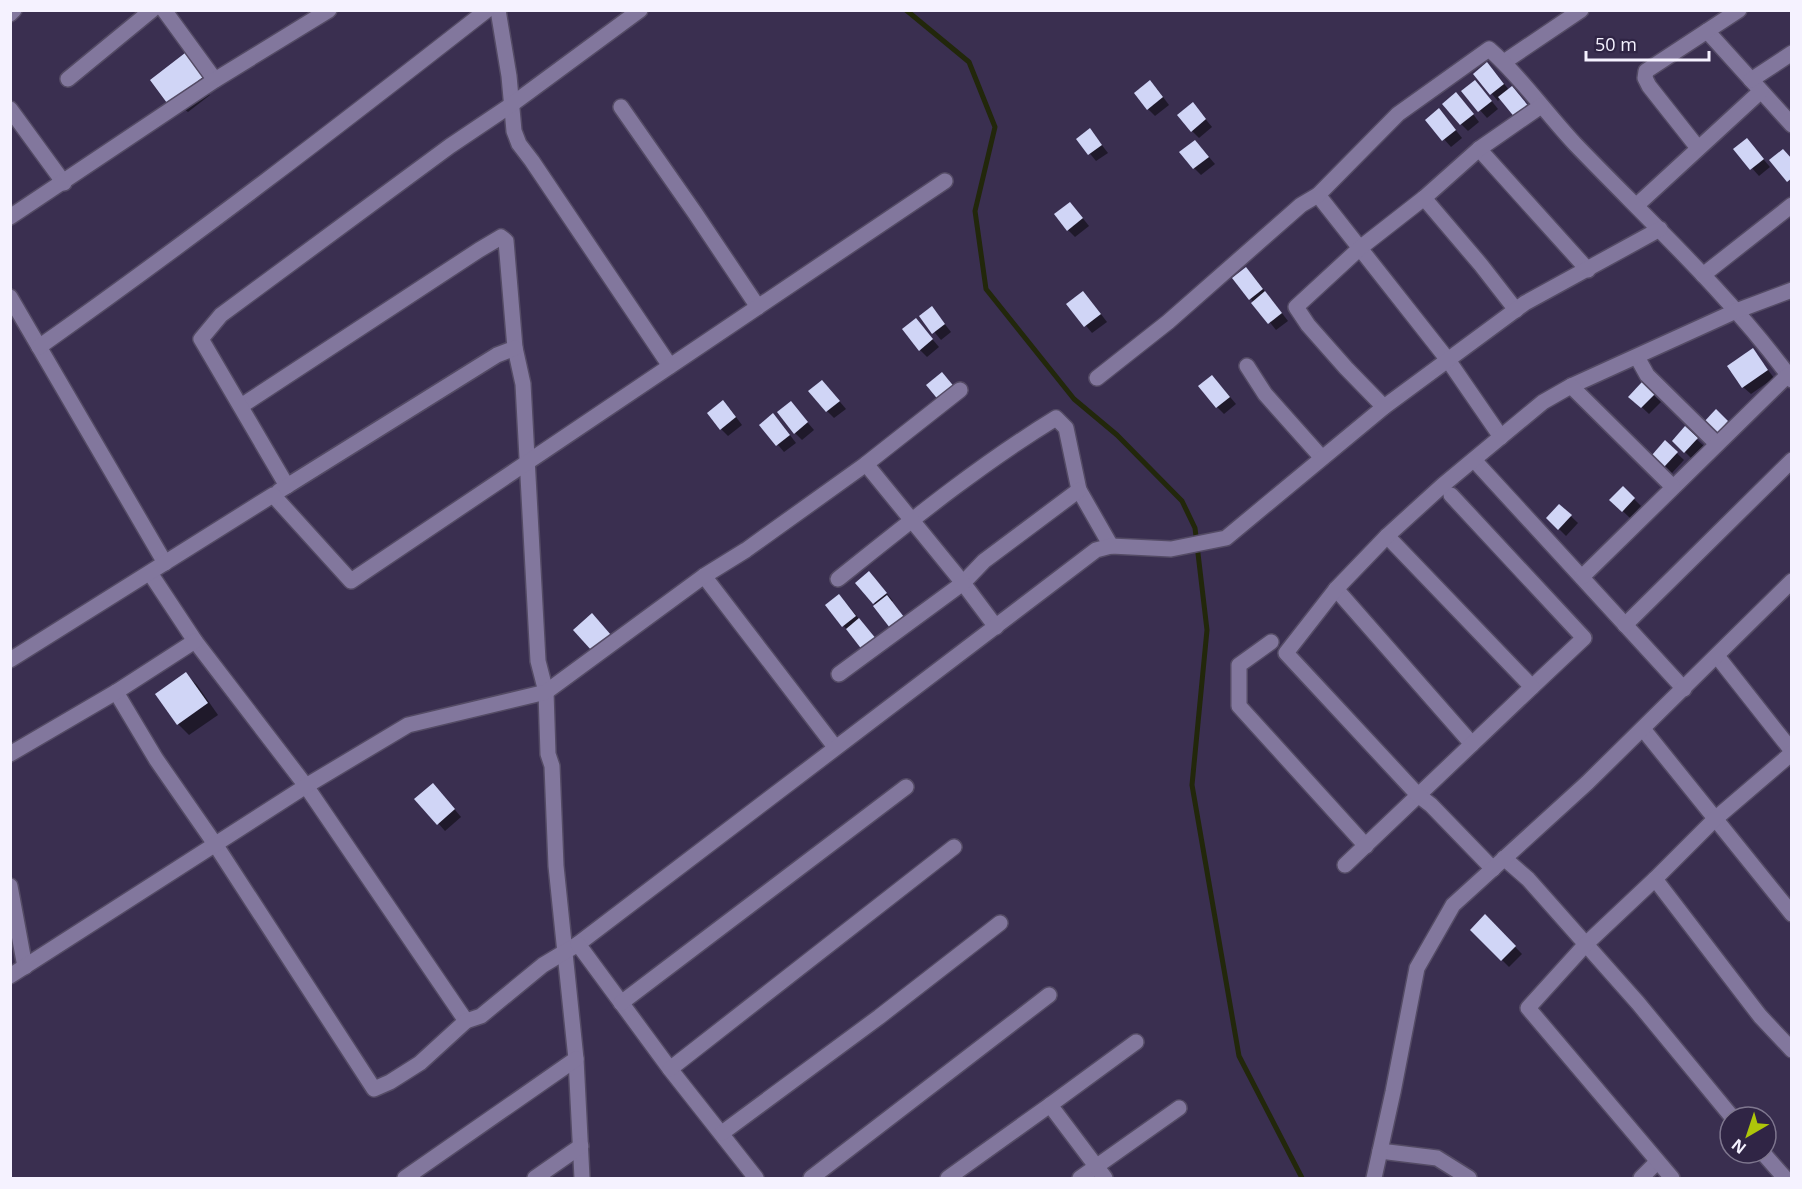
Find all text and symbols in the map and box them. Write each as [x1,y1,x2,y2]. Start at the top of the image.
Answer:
scale bar [1586,24,1709,62]
text: 50 m [1595,32,1637,56]
north arrow [1718,1105,1778,1165]
text: N [1727,1134,1751,1159]

